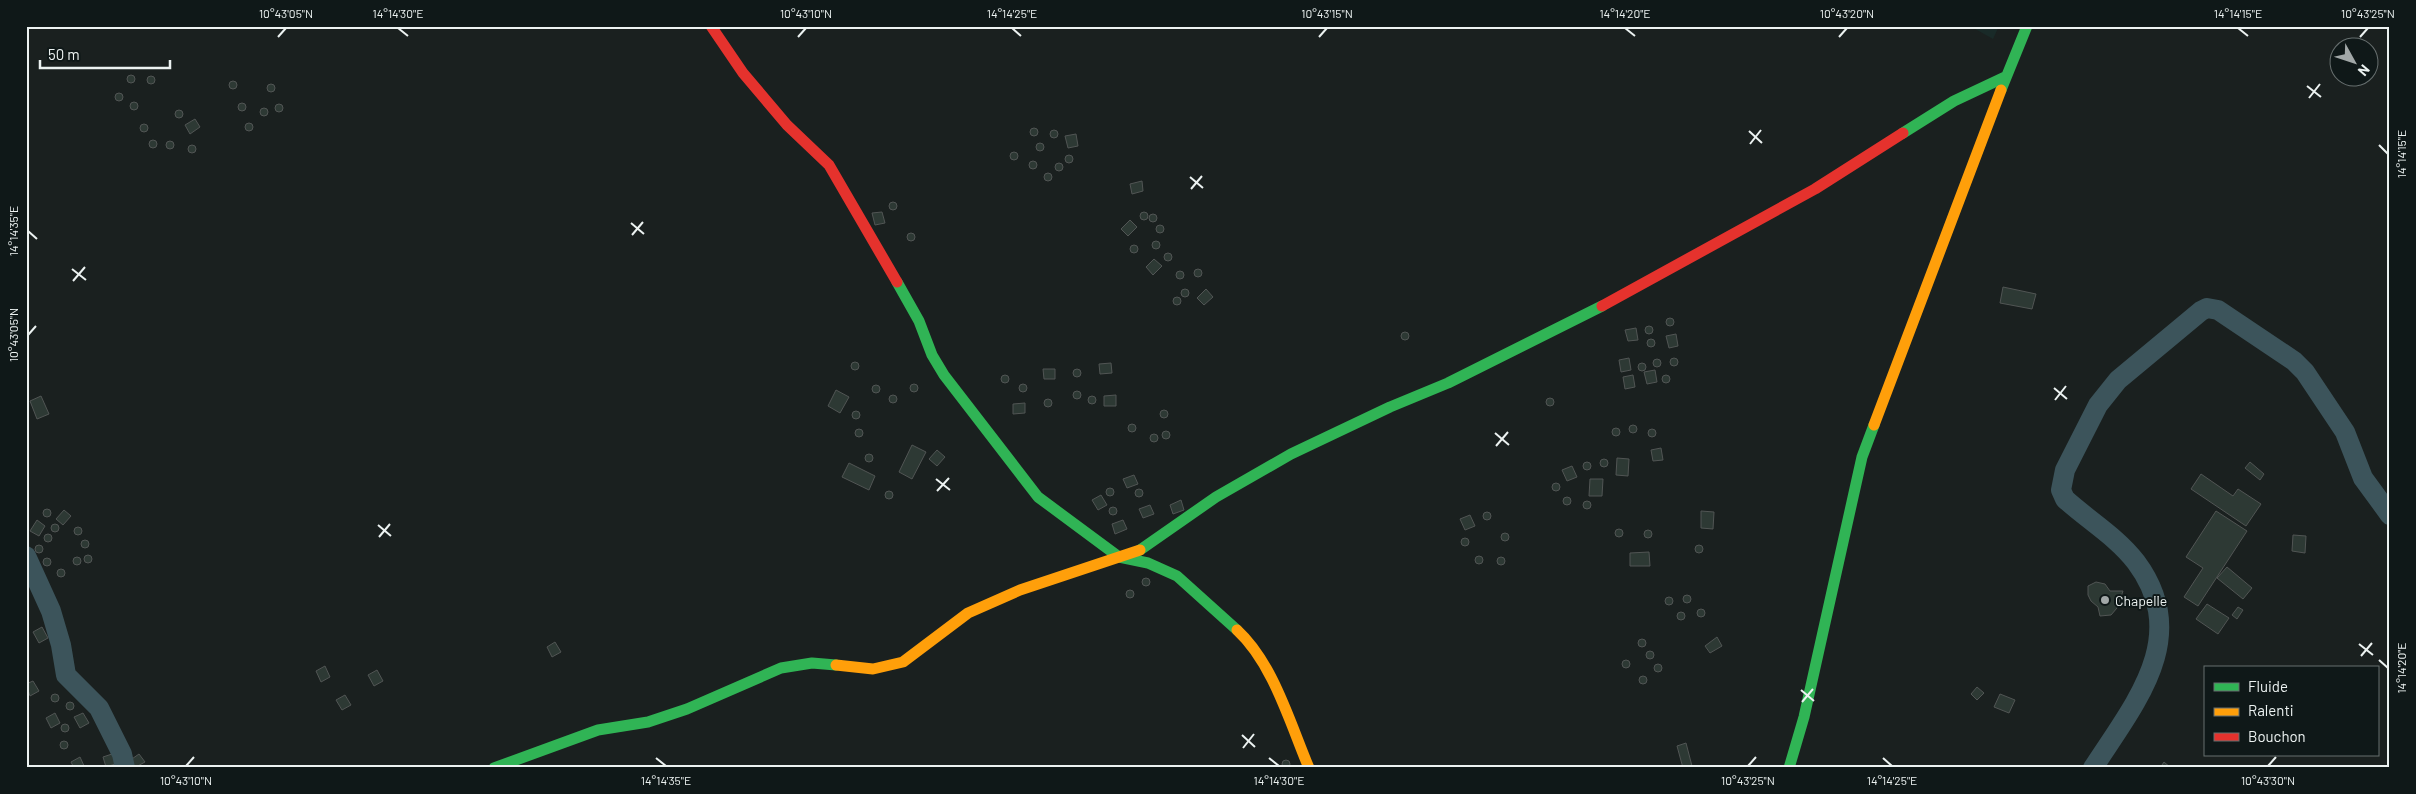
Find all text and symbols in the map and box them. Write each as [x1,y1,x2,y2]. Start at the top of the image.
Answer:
text: 10°43'05"N [259,6,313,20]
text: 14°14'30"E [373,6,423,20]
text: 10°43'10"N [780,6,832,20]
text: 14°14'25"E [987,6,1037,20]
text: 10°43'15"N [1301,6,1353,20]
text: 14°14'20"E [1599,6,1651,20]
text: 10°43'20"N [1820,6,1874,20]
text: 14°14'15"E [2214,6,2262,20]
text: 10°43'25"N [2341,6,2395,20]
scale bar [40,38,170,70]
north arrow [2328,38,2378,88]
text: 50 m [48,45,80,63]
text: N [2355,62,2374,80]
text: 14°14'15"E [2394,130,2408,178]
text: 14°14'35"E [6,206,20,256]
text: 10°43'05"N [6,308,20,362]
place label: Chapelle [2115,592,2167,609]
marker: Chapelle [2099,594,2111,606]
text: 14°14'20"E [2394,642,2408,694]
legend [2204,666,2378,756]
text: Fluide [2248,677,2288,695]
text: Ralenti [2248,701,2294,719]
text: Bouchon [2248,727,2306,745]
text: 10°43'10"N [160,773,212,787]
text: 14°14'35"E [641,773,691,787]
text: 14°14'30"E [1254,773,1304,787]
text: 10°43'25"N [1721,773,1775,787]
text: 14°14'25"E [1867,773,1917,787]
text: 10°43'30"N [2241,773,2295,787]

